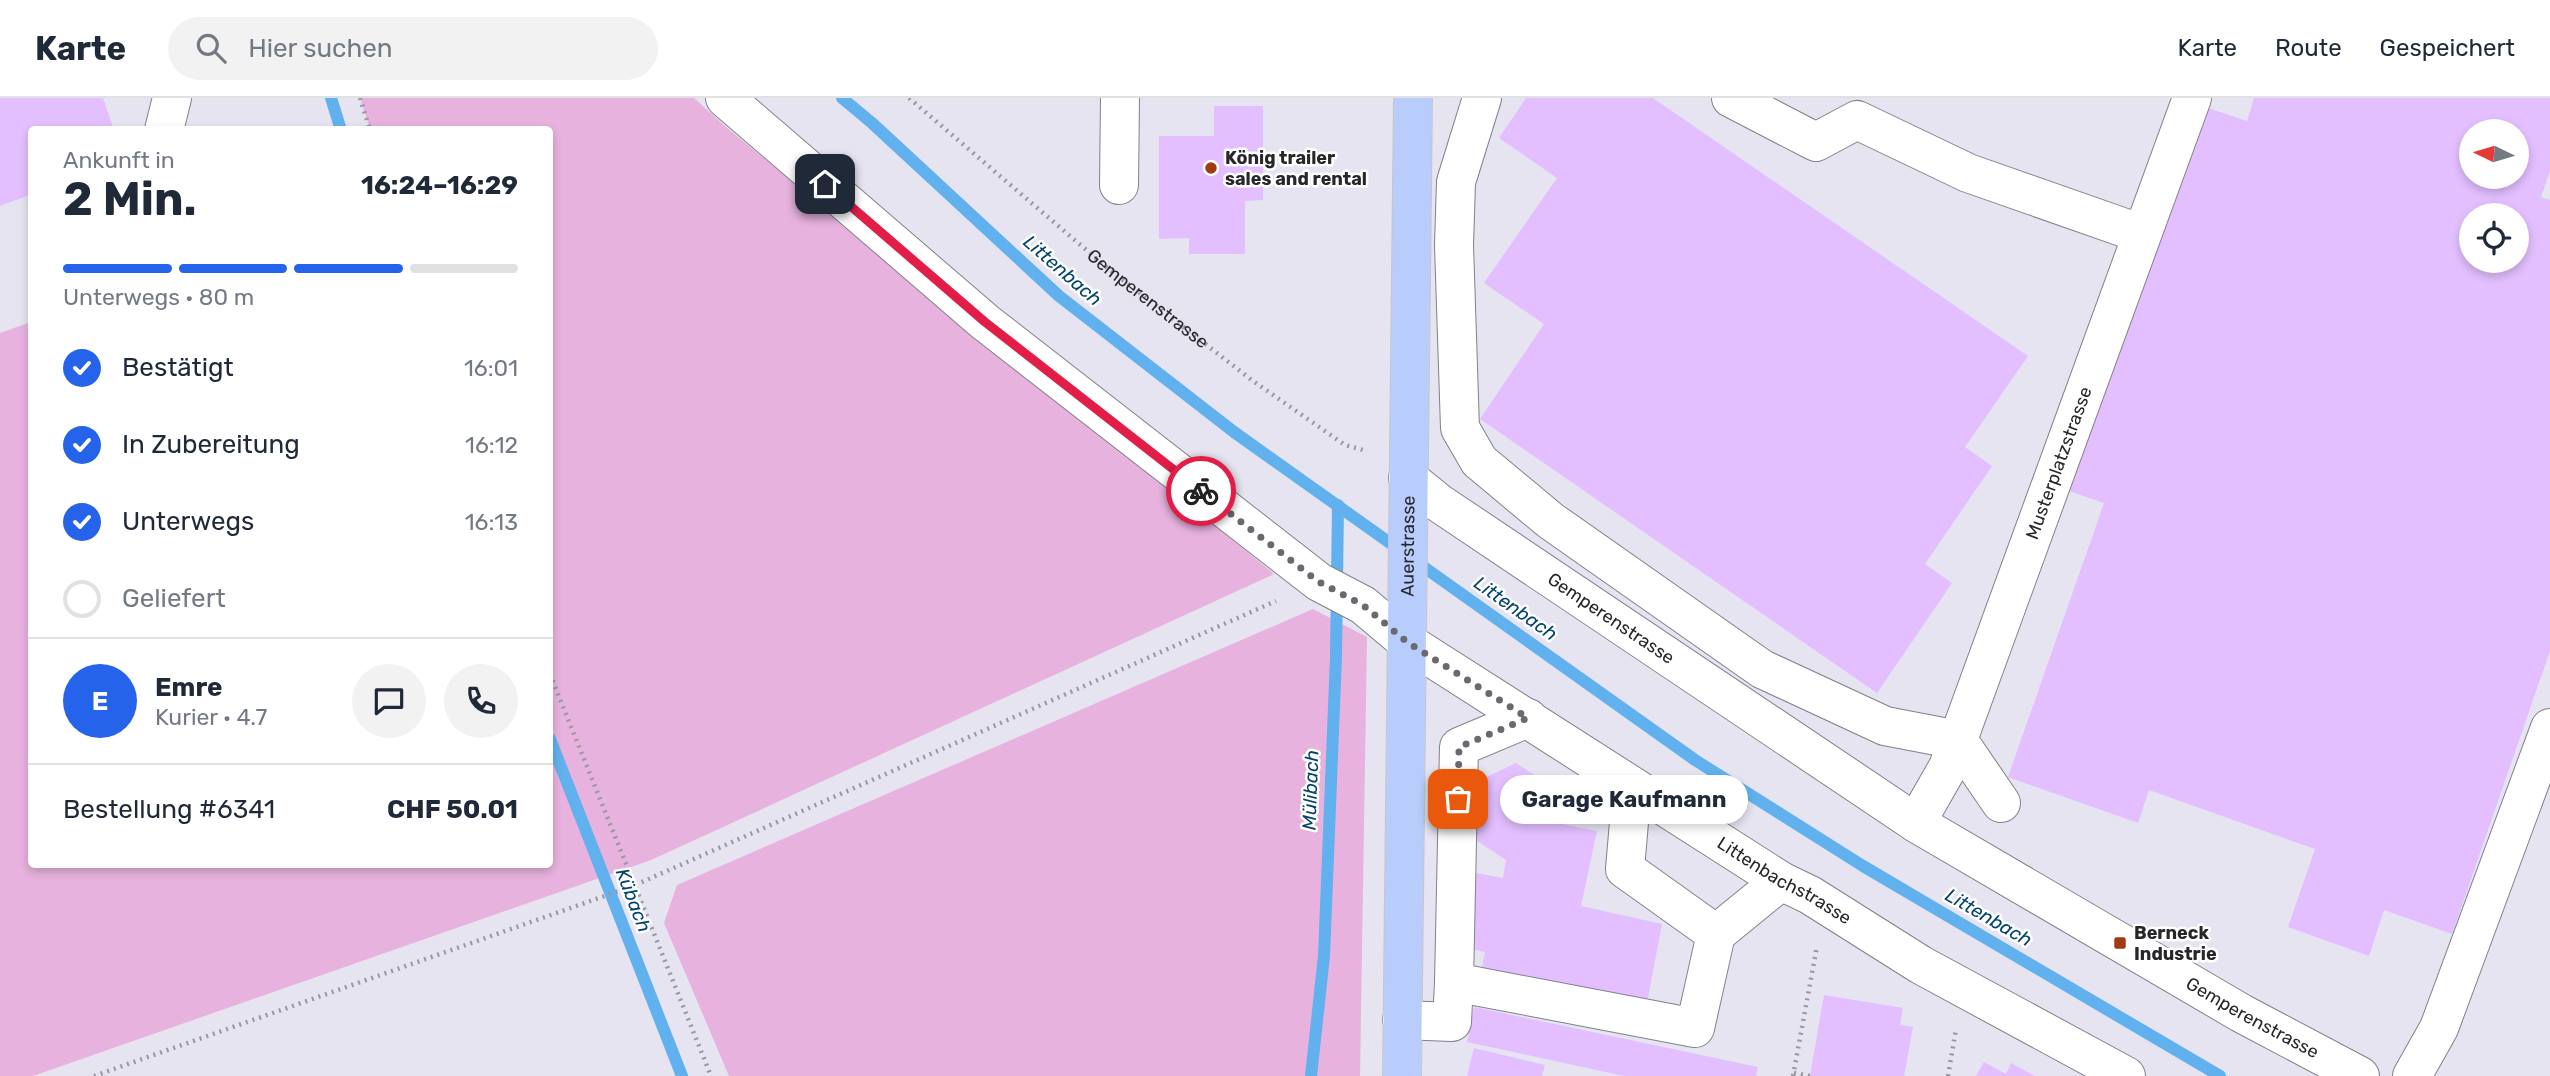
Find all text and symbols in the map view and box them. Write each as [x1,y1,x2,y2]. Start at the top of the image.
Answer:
search box [168,17,658,80]
text: Karte [35,29,126,68]
icon: search [192,29,230,67]
text: Hier suchen [248,33,393,64]
text: Karte [2178,34,2237,62]
text: Route [2275,34,2342,62]
text: Gespeichert [2380,34,2515,62]
north arrow [2459,119,2529,189]
map controls [2459,119,2529,273]
text: Ankunft in [63,146,175,174]
place label: König trailer sales and rental [1225,147,1367,190]
pin [795,154,855,214]
marker: König trailer sales and rental [1203,160,1219,176]
icon: home [806,165,844,203]
text: 16:24–16:29 [361,170,518,201]
text: 2 Min. [63,172,197,227]
button: locate [2459,203,2529,273]
water label: Littenbach [1019,230,1107,311]
street label: Gemperenstrasse [1082,244,1213,353]
text: Unterwegs · 80 m [63,283,254,311]
icon: check [63,349,101,387]
text: Bestätigt [122,352,234,383]
text: 16:01 [464,354,518,382]
street label: Musterplatzstrasse [2021,384,2097,542]
icon: check [63,426,101,464]
text: In Zubereitung [122,429,300,460]
text: 16:12 [465,431,518,459]
courier [1166,456,1236,526]
icon: bike [1182,472,1220,510]
street label: Auerstrasse [1396,495,1420,597]
icon: check [63,503,101,541]
text: Unterwegs [122,506,254,537]
text: 16:13 [465,508,518,536]
street label: Gemperenstrasse [1543,568,1679,669]
water label: Littenbach [1470,571,1562,645]
text: Geliefert [122,583,226,614]
button: chat [352,664,426,738]
button: phone [444,664,518,738]
text: Emre [155,672,223,703]
text: E [92,686,108,717]
text: Kurier · 4.7 [155,703,267,731]
water label: Mülibach [1298,749,1323,831]
pin [1428,769,1488,829]
callout: Garage Kaufmann [1500,774,1748,824]
icon: bag [1439,780,1477,818]
text: Garage Kaufmann [1522,785,1726,813]
text: Bestellung #6341 [63,794,275,825]
text: CHF 50.01 [387,794,518,825]
street label: Littenbachstrasse [1713,832,1855,929]
water label: Kübach [611,865,656,935]
water label: Littenbach [1941,883,2036,951]
place label: Berneck Industrie [2134,922,2217,965]
marker: Berneck Industrie [2112,935,2128,951]
street label: Gemperenstrasse [2182,972,2323,1063]

